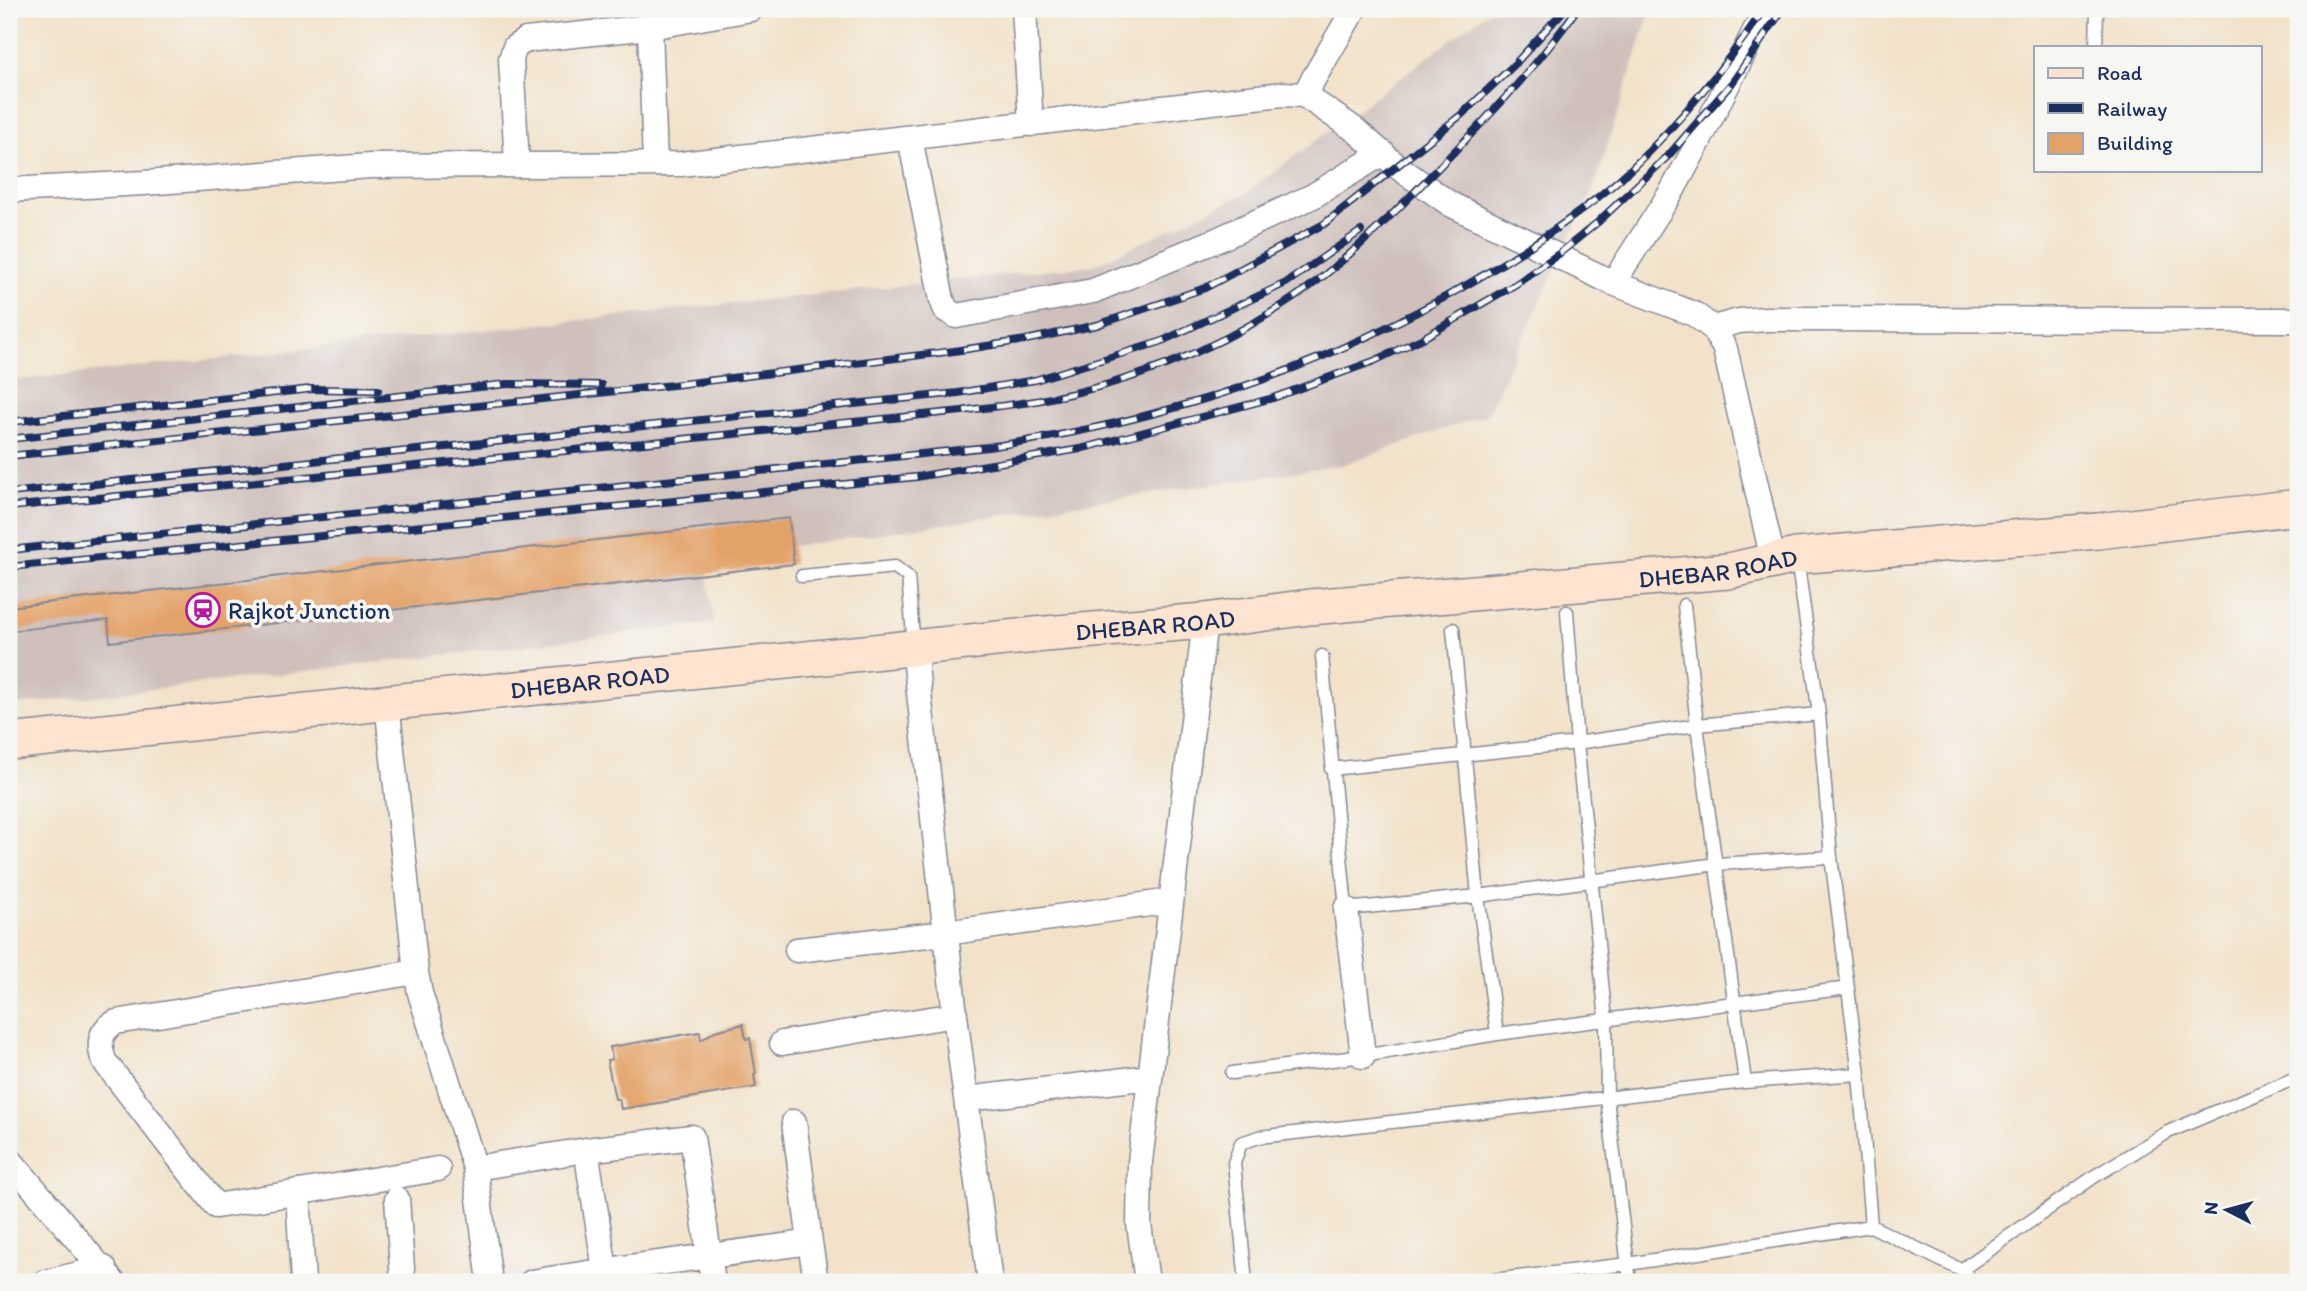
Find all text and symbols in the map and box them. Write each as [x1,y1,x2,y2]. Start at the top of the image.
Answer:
legend [2034,46,2262,172]
text: Road [2097,60,2143,85]
text: Railway [2097,96,2167,121]
text: Building [2097,130,2173,155]
street label: DHEBAR ROAD [1637,542,1800,593]
station icon: Rajkot Junction [184,591,222,629]
place label: Rajkot Junction [228,596,391,625]
street label: DHEBAR ROAD [1074,603,1237,646]
street label: DHEBAR ROAD [509,659,671,704]
north arrow [2192,1176,2262,1246]
text: N [2198,1201,2223,1216]

